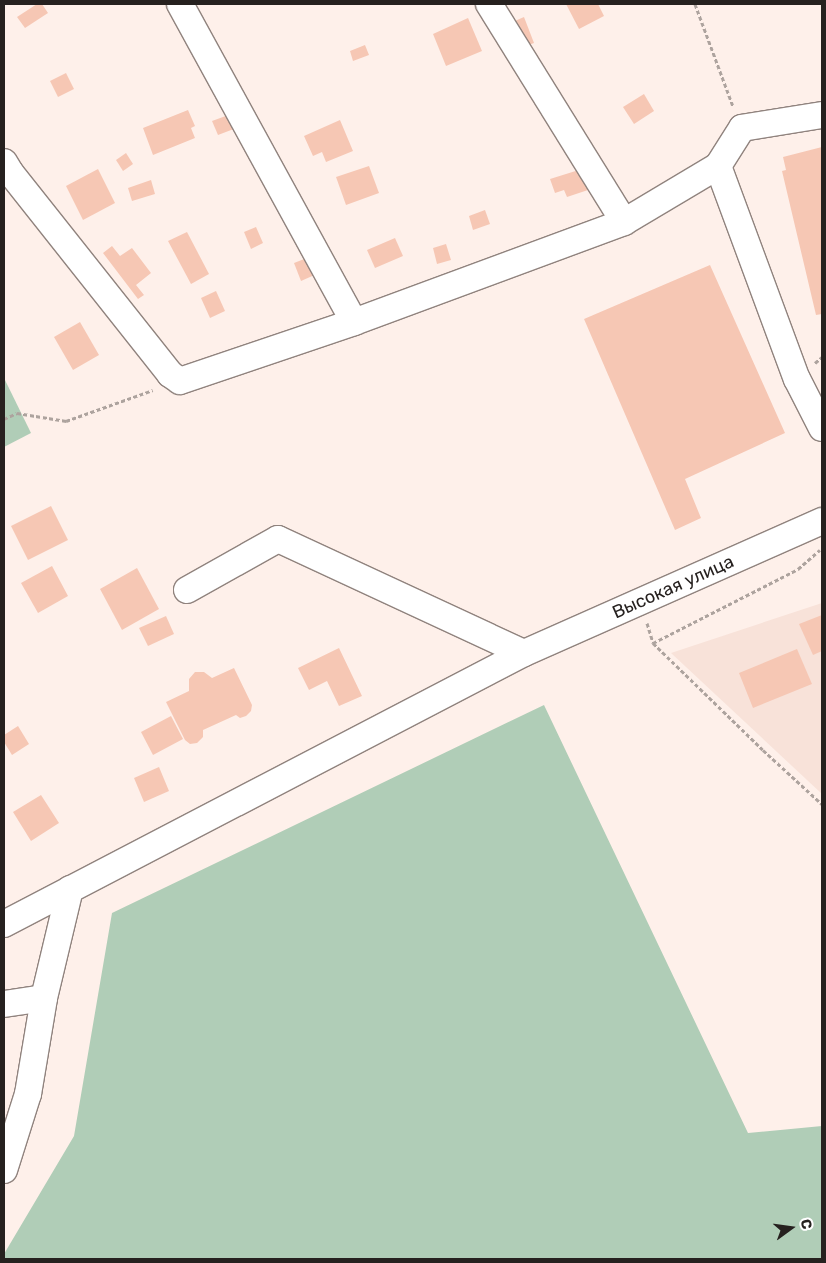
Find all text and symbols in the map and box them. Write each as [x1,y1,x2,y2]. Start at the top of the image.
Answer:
street label: Высокая улица [609,551,737,623]
north arrow [766,1203,816,1253]
text: С [797,1217,815,1231]

